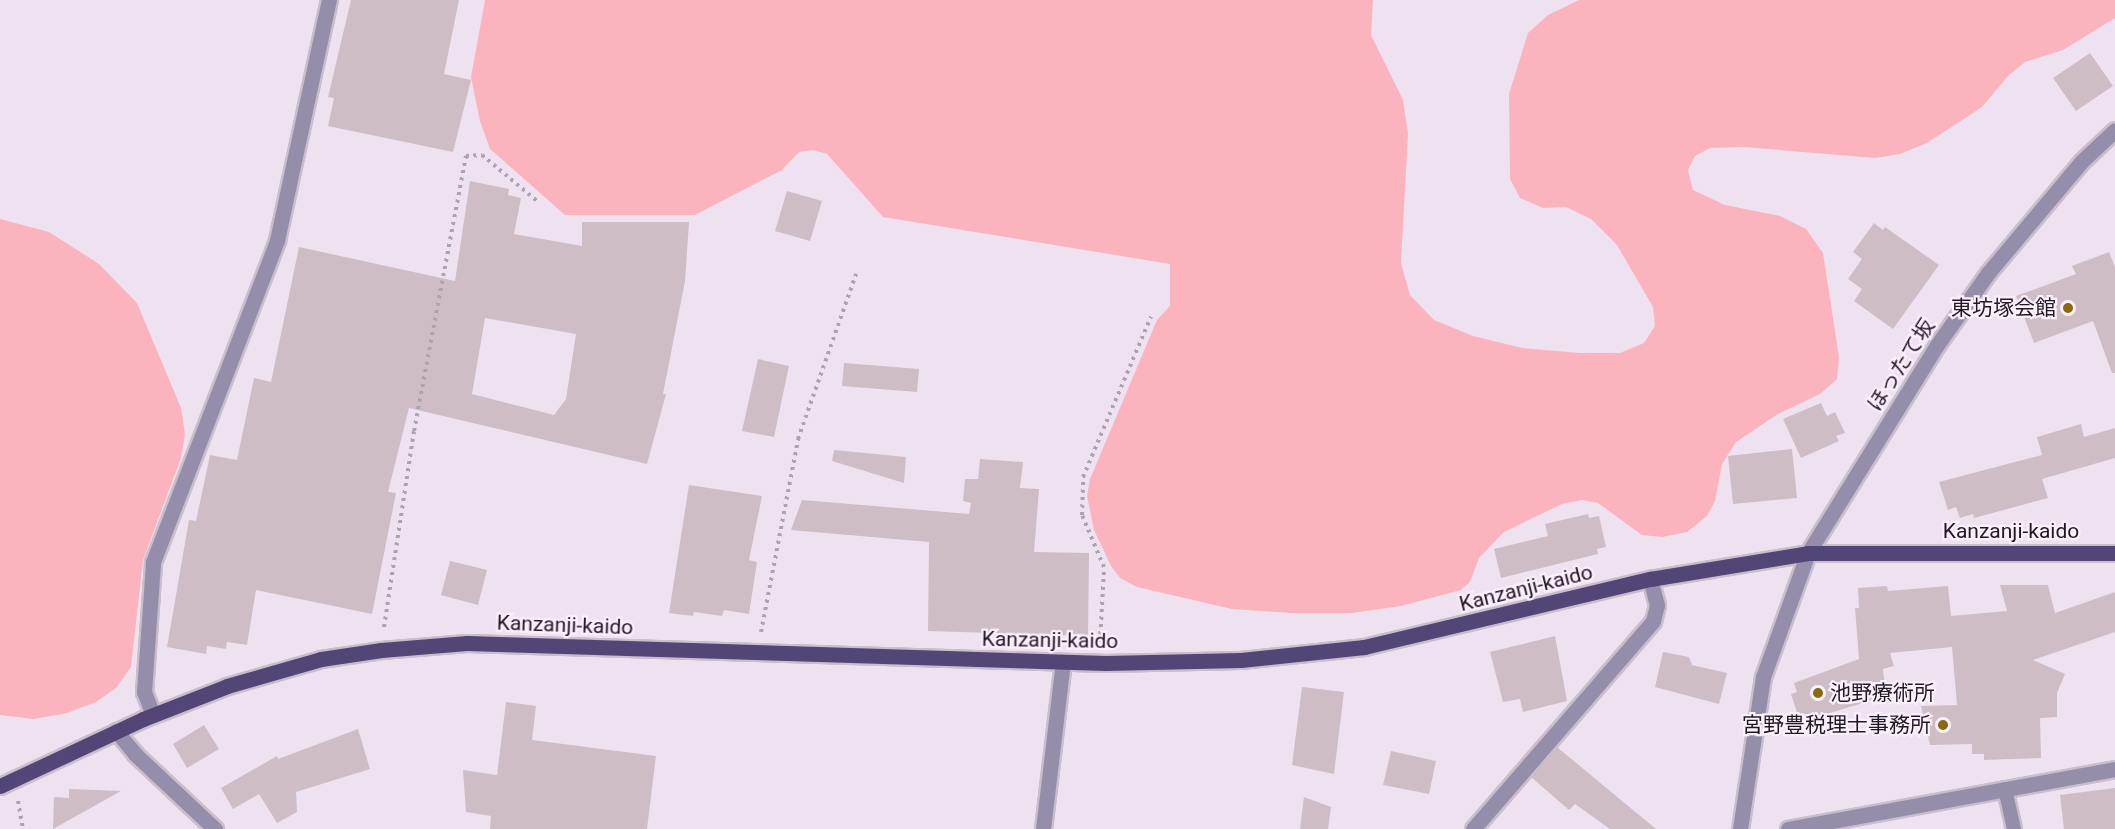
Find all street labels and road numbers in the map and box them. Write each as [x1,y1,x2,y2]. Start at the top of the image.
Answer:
street label: ほったて坂 [1862,314,1940,416]
street label: Kanzanji-kaido [1943,518,2079,544]
street label: Kanzanji-kaido [1457,559,1595,617]
street label: Kanzanji-kaido [496,610,634,640]
street label: Kanzanji-kaido [982,626,1118,654]

